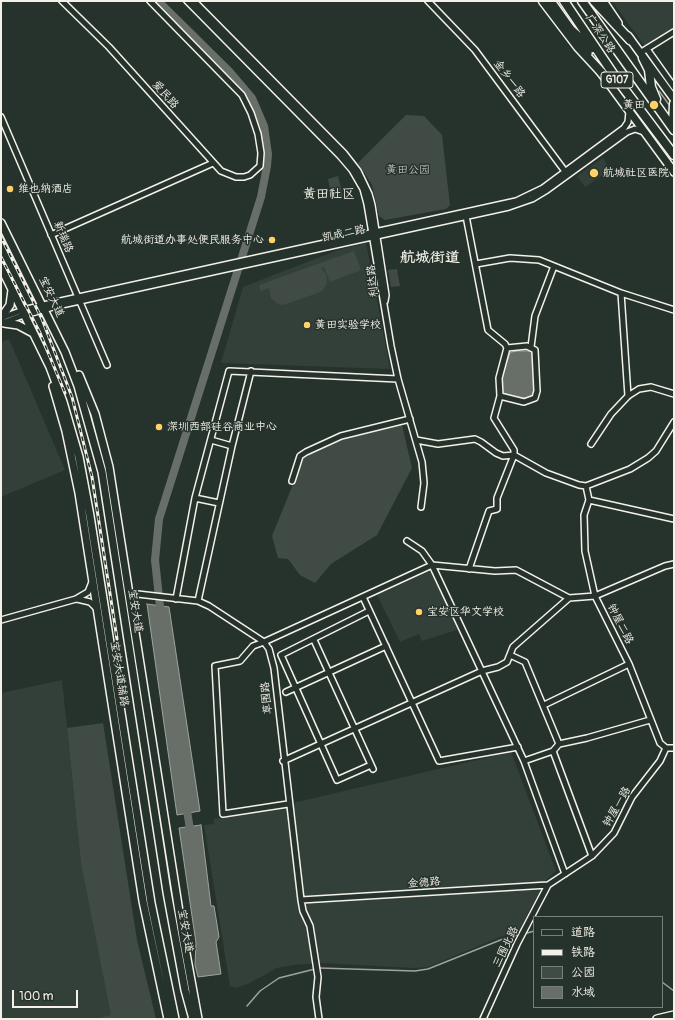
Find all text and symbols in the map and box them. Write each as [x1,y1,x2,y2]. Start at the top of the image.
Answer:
street label: 广深公路 [582,12,618,56]
street label: 金乡一路 [490,57,528,101]
road number: G107 [601,72,633,88]
street label: 爱民路 [149,78,181,112]
place label: 黄田 [623,98,645,112]
marker: 黄田 [648,99,660,111]
park label: 黄田公园 [386,163,430,177]
place label: 航城社区医院 [603,166,669,180]
marker: 航城社区医院 [588,167,600,179]
place label: 维也纳酒店 [18,182,73,196]
marker: 维也纳酒店 [5,184,15,194]
district label: 黄田社区 [303,187,355,203]
street label: 新瑞路 [50,219,76,255]
street label: 凯成二路 [321,223,367,245]
place label: 航城街道办事处便民服务中心 [121,233,264,247]
marker: 航城街道办事处便民服务中心 [267,235,277,245]
district label: 航城街道 [400,249,460,267]
street label: 利达路 [365,264,381,298]
street label: 宝安大道 [35,274,67,320]
place label: 黄田实验学校 [315,318,381,332]
marker: 黄田实验学校 [302,320,312,330]
place label: 深圳西部硅谷商业中心 [167,420,277,434]
marker: 深圳西部硅谷商业中心 [154,422,164,432]
street label: 宝安大道 [125,588,145,634]
street label: 钟屋二路 [604,601,636,647]
place label: 宝安区华文学校 [427,605,504,619]
marker: 宝安区华文学校 [414,607,424,617]
street label: 宝安大道辅路 [107,640,131,708]
street label: 草围路 [259,681,275,715]
street label: 钟屋一路 [600,785,634,829]
street label: 金德路 [407,875,441,891]
street label: 宝安大道 [175,908,195,954]
legend [533,916,663,1008]
street label: 三围北路 [490,924,522,970]
text: 道路 [571,925,595,940]
text: 铁路 [571,945,595,960]
text: 公园 [571,965,595,980]
scale bar [14,982,80,1008]
text: 水域 [571,985,595,1000]
text: 100 m [19,989,53,1004]

